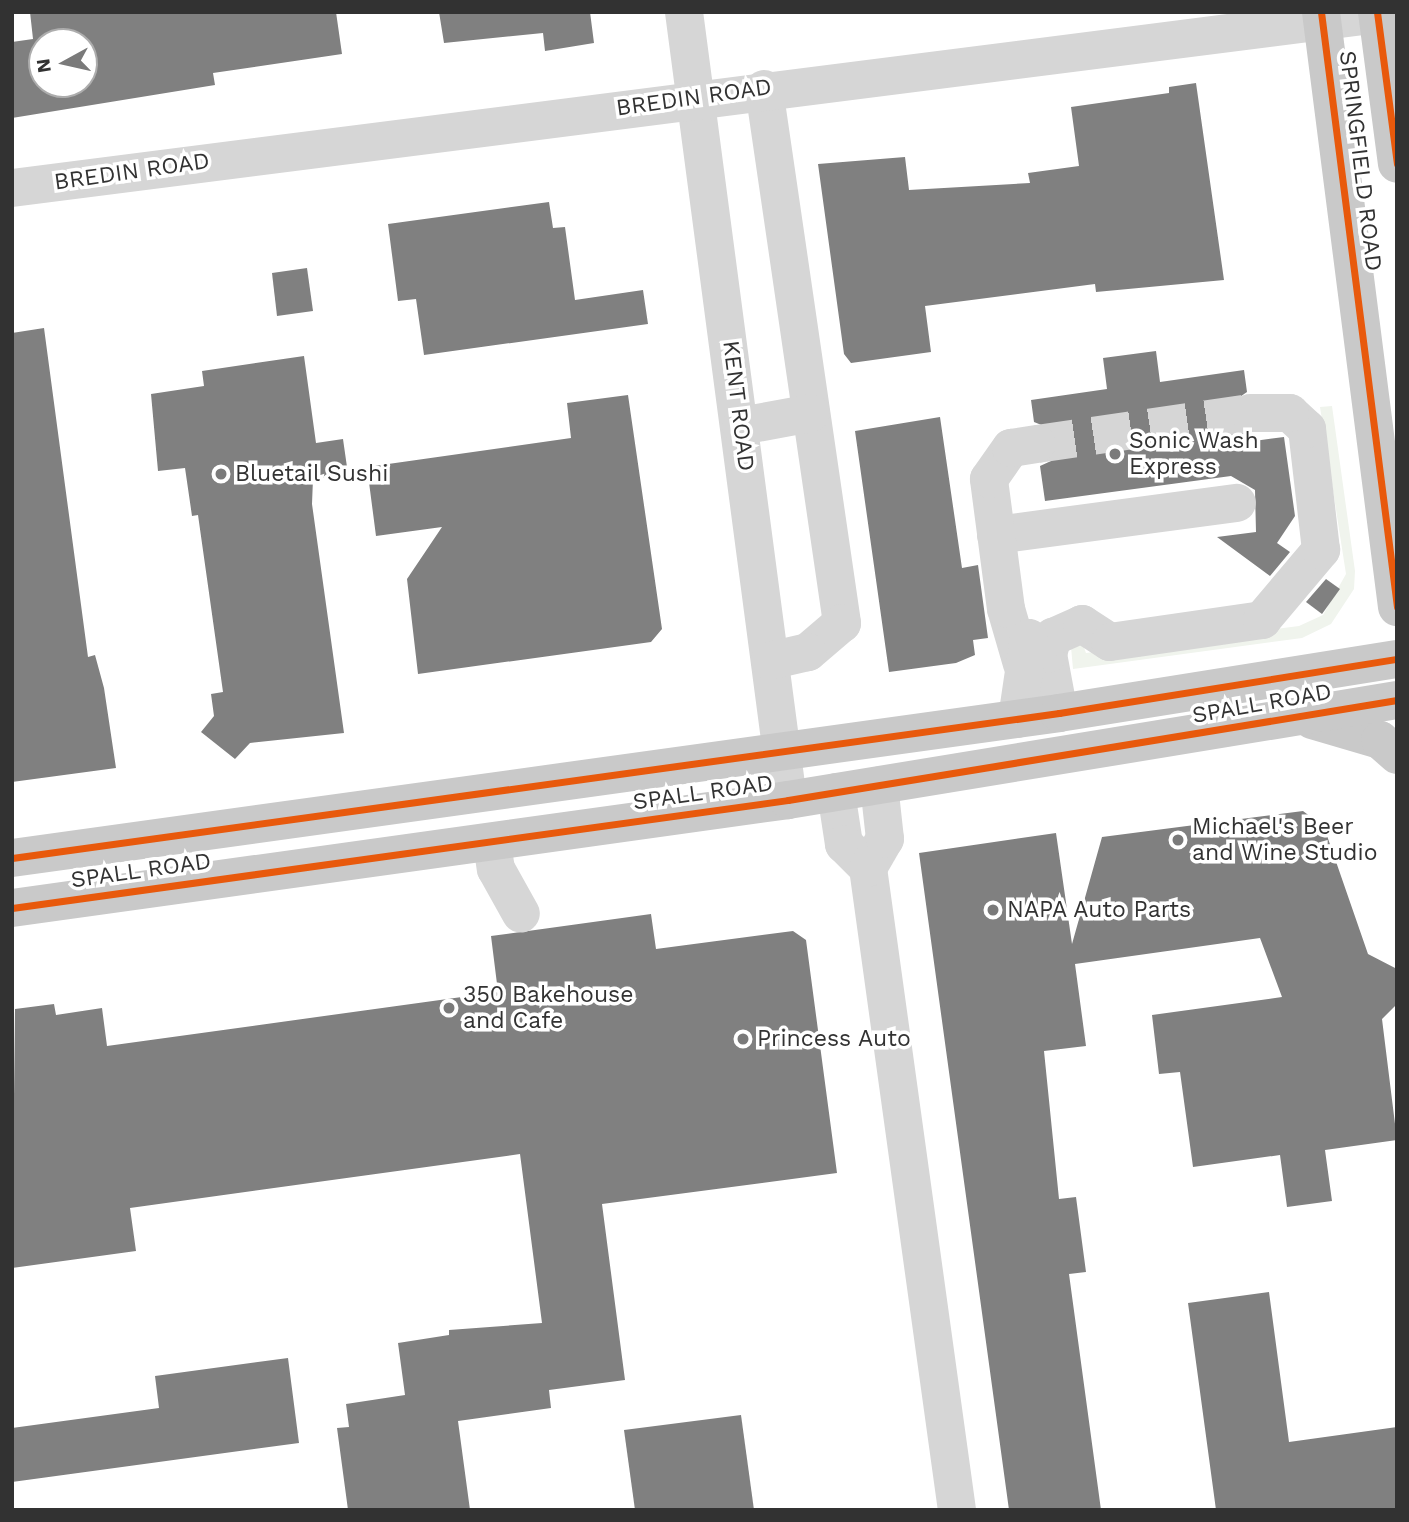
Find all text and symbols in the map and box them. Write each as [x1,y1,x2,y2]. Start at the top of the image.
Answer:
north arrow [28,28,98,98]
street label: SPRINGFIELD ROAD [1333,49,1387,273]
text: N [31,57,56,74]
street label: BREDIN ROAD [614,73,774,123]
street label: BREDIN ROAD [52,147,212,197]
street label: KENT ROAD [716,339,760,473]
place label: Sonic Wash Express [1129,427,1259,481]
marker: Sonic Wash Express [1107,446,1123,462]
place label: Bluetail Sushi [235,460,389,488]
marker: Bluetail Sushi [213,466,229,482]
street label: SPALL ROAD [1190,678,1334,730]
street label: SPALL ROAD [631,769,775,817]
place label: Michael's Beer and Wine Studio [1192,813,1378,867]
marker: Michael's Beer and Wine Studio [1170,832,1186,848]
street label: SPALL ROAD [69,847,213,895]
place label: NAPA Auto Parts [1007,896,1193,924]
marker: NAPA Auto Parts [985,902,1001,918]
place label: 350 Bakehouse and Cafe [463,981,633,1035]
marker: 350 Bakehouse and Cafe [441,1000,457,1016]
place label: Princess Auto [757,1025,912,1053]
marker: Princess Auto [735,1031,751,1047]

